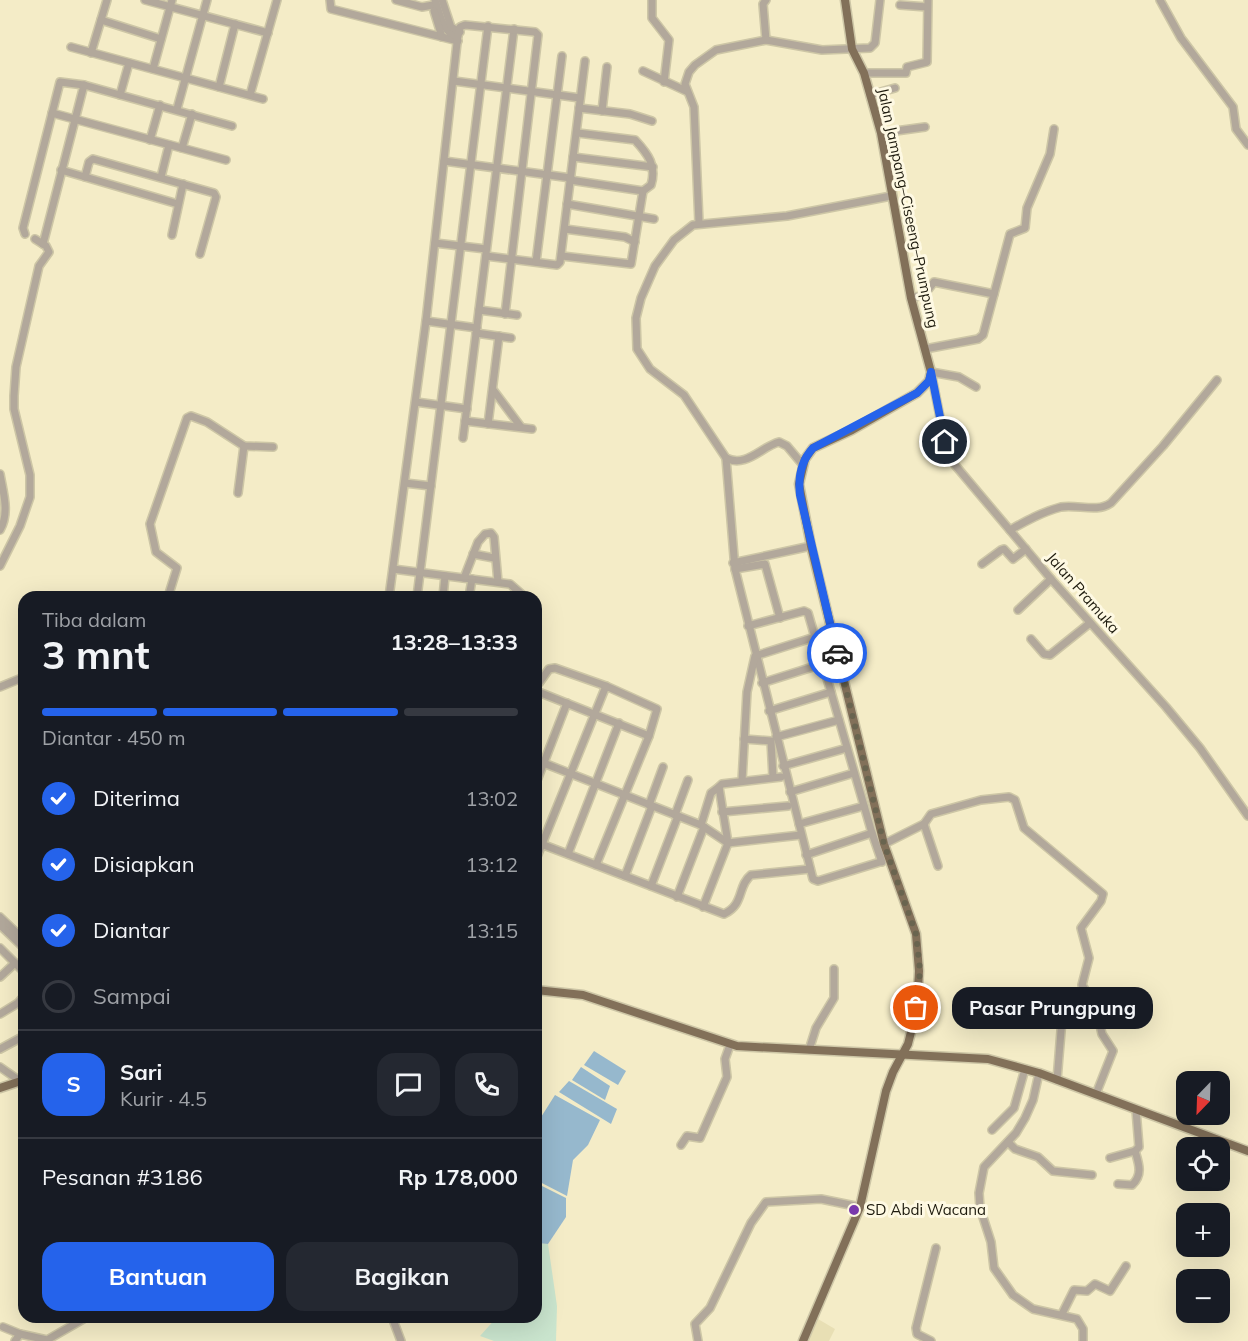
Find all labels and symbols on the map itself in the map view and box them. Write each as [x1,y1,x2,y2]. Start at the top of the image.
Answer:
street label: Jalan Jampang–Ciseeng–Prumpung [874,86,943,330]
pin [919,416,970,467]
street label: Jalan Pramuka [1043,548,1124,637]
courier [807,623,867,683]
pin [890,982,941,1033]
callout: Pasar Prungpung [952,987,1153,1029]
north arrow [1176,1071,1230,1125]
place label: SD Abdi Wacana [866,1200,986,1219]
marker: SD Abdi Wacana [847,1203,861,1217]

